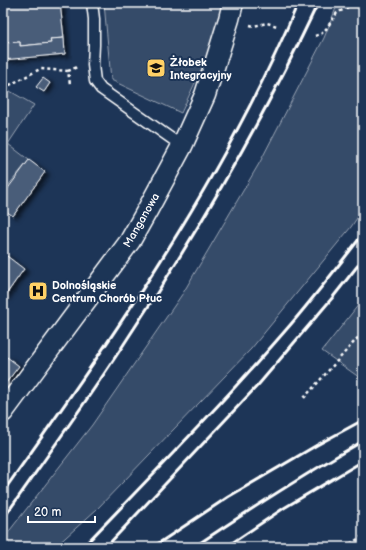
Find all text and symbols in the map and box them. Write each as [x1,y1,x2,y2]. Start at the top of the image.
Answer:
place label: Żłobek Integracyjny [170,55,232,82]
school or university icon: Żłobek Integracyjny [145,57,167,79]
street label: Manganowa [121,191,162,250]
place label: Dolnośląskie Centrum Chorób Płuc [52,279,162,305]
hospital icon: Dolnośląskie Centrum Chorób Płuc [27,280,49,302]
scale bar [28,498,95,524]
text: 20 m [34,505,61,520]

